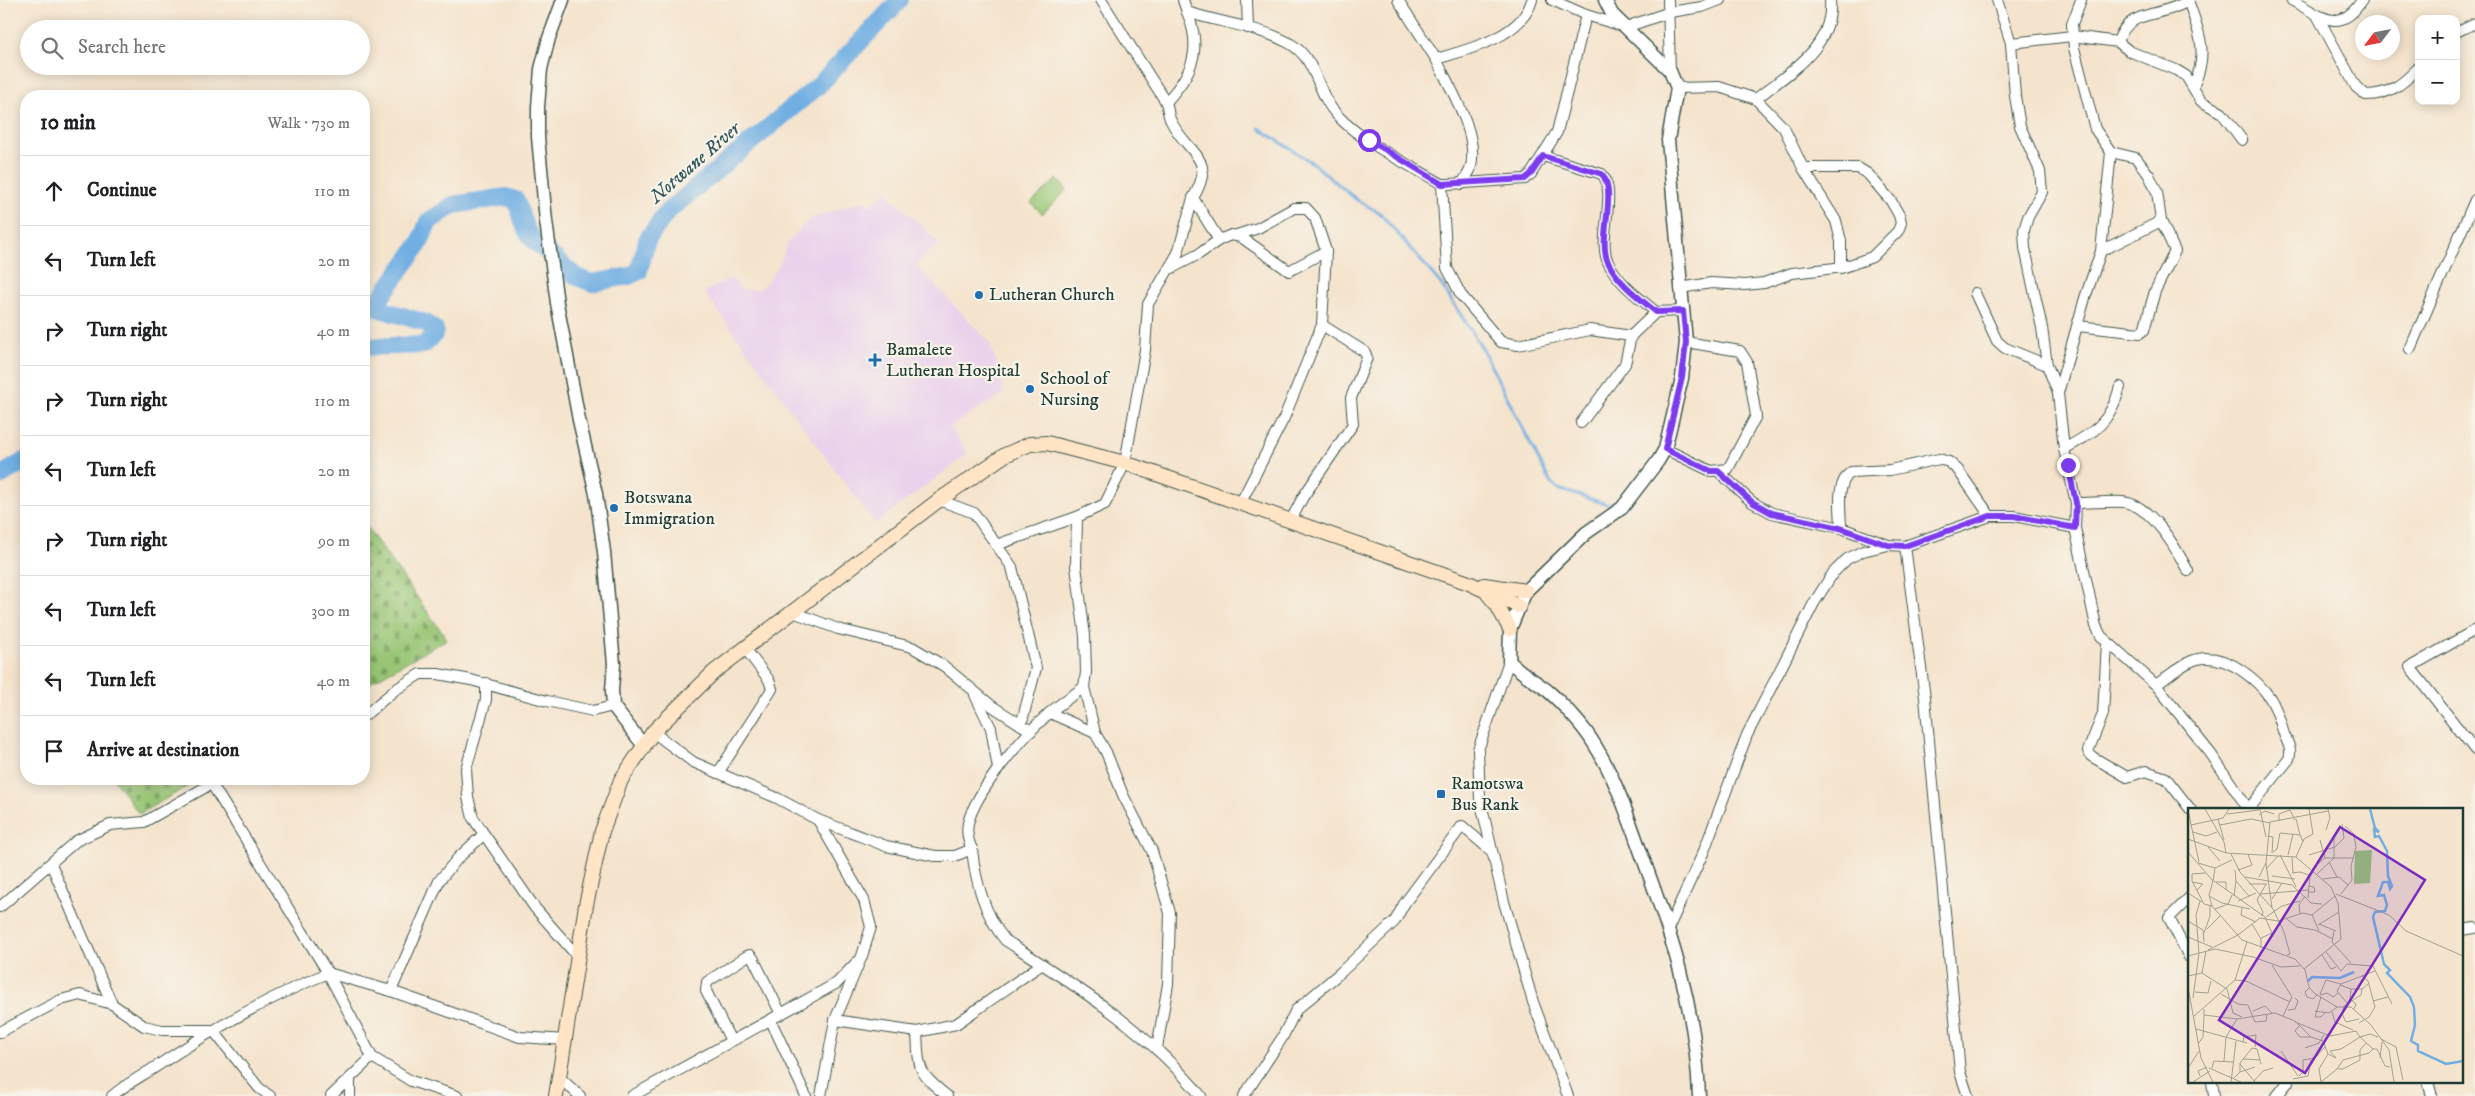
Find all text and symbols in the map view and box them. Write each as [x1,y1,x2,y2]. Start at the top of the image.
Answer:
north arrow [2355,15,2400,60]
map controls [2415,15,2460,105]
button: + [2415,15,2460,60]
search box [20,20,370,75]
icon: search [38,34,66,62]
text: Search here [78,36,166,59]
button: − [2415,60,2460,105]
text: 10 min [40,110,96,136]
text: Walk · 730 m [268,113,350,133]
water label: Notwane River [644,116,747,209]
route start [1358,129,1381,152]
icon: ahead [40,177,68,205]
text: Continue [87,179,157,202]
text: 110 m [314,181,350,201]
icon: left [40,247,68,275]
text: Turn left [87,249,156,272]
text: 20 m [318,251,350,271]
place label: Lutheran Church [989,284,1115,306]
marker: Lutheran Church [973,289,985,301]
icon: right [40,317,68,345]
text: Turn right [87,319,167,342]
text: 40 m [317,321,350,341]
place label: Bamalete Lutheran Hospital [886,339,1020,382]
marker: Bamalete Lutheran Hospital [868,353,882,367]
place label: School of Nursing [1040,368,1111,411]
marker: School of Nursing [1024,383,1036,395]
icon: right [40,387,68,415]
text: Turn right [87,389,167,412]
text: 110 m [314,391,350,411]
route end [2057,454,2080,477]
icon: left [40,457,68,485]
text: Turn left [87,459,156,482]
text: 20 m [318,461,350,481]
place label: Botswana Immigration [624,487,715,530]
marker: Botswana Immigration [608,502,620,514]
icon: right [40,527,68,555]
text: Turn right [87,529,167,552]
text: 90 m [318,531,350,551]
icon: left [40,597,68,625]
text: Turn left [87,599,156,622]
text: 300 m [311,601,350,621]
icon: left [40,667,68,695]
text: Turn left [87,669,156,692]
text: 40 m [317,671,350,691]
icon: arrive [40,737,68,765]
text: Arrive at destination [87,739,239,762]
place label: Ramotswa Bus Rank [1451,773,1524,816]
marker: Ramotswa Bus Rank [1435,788,1447,800]
inset map [2188,808,2462,1084]

